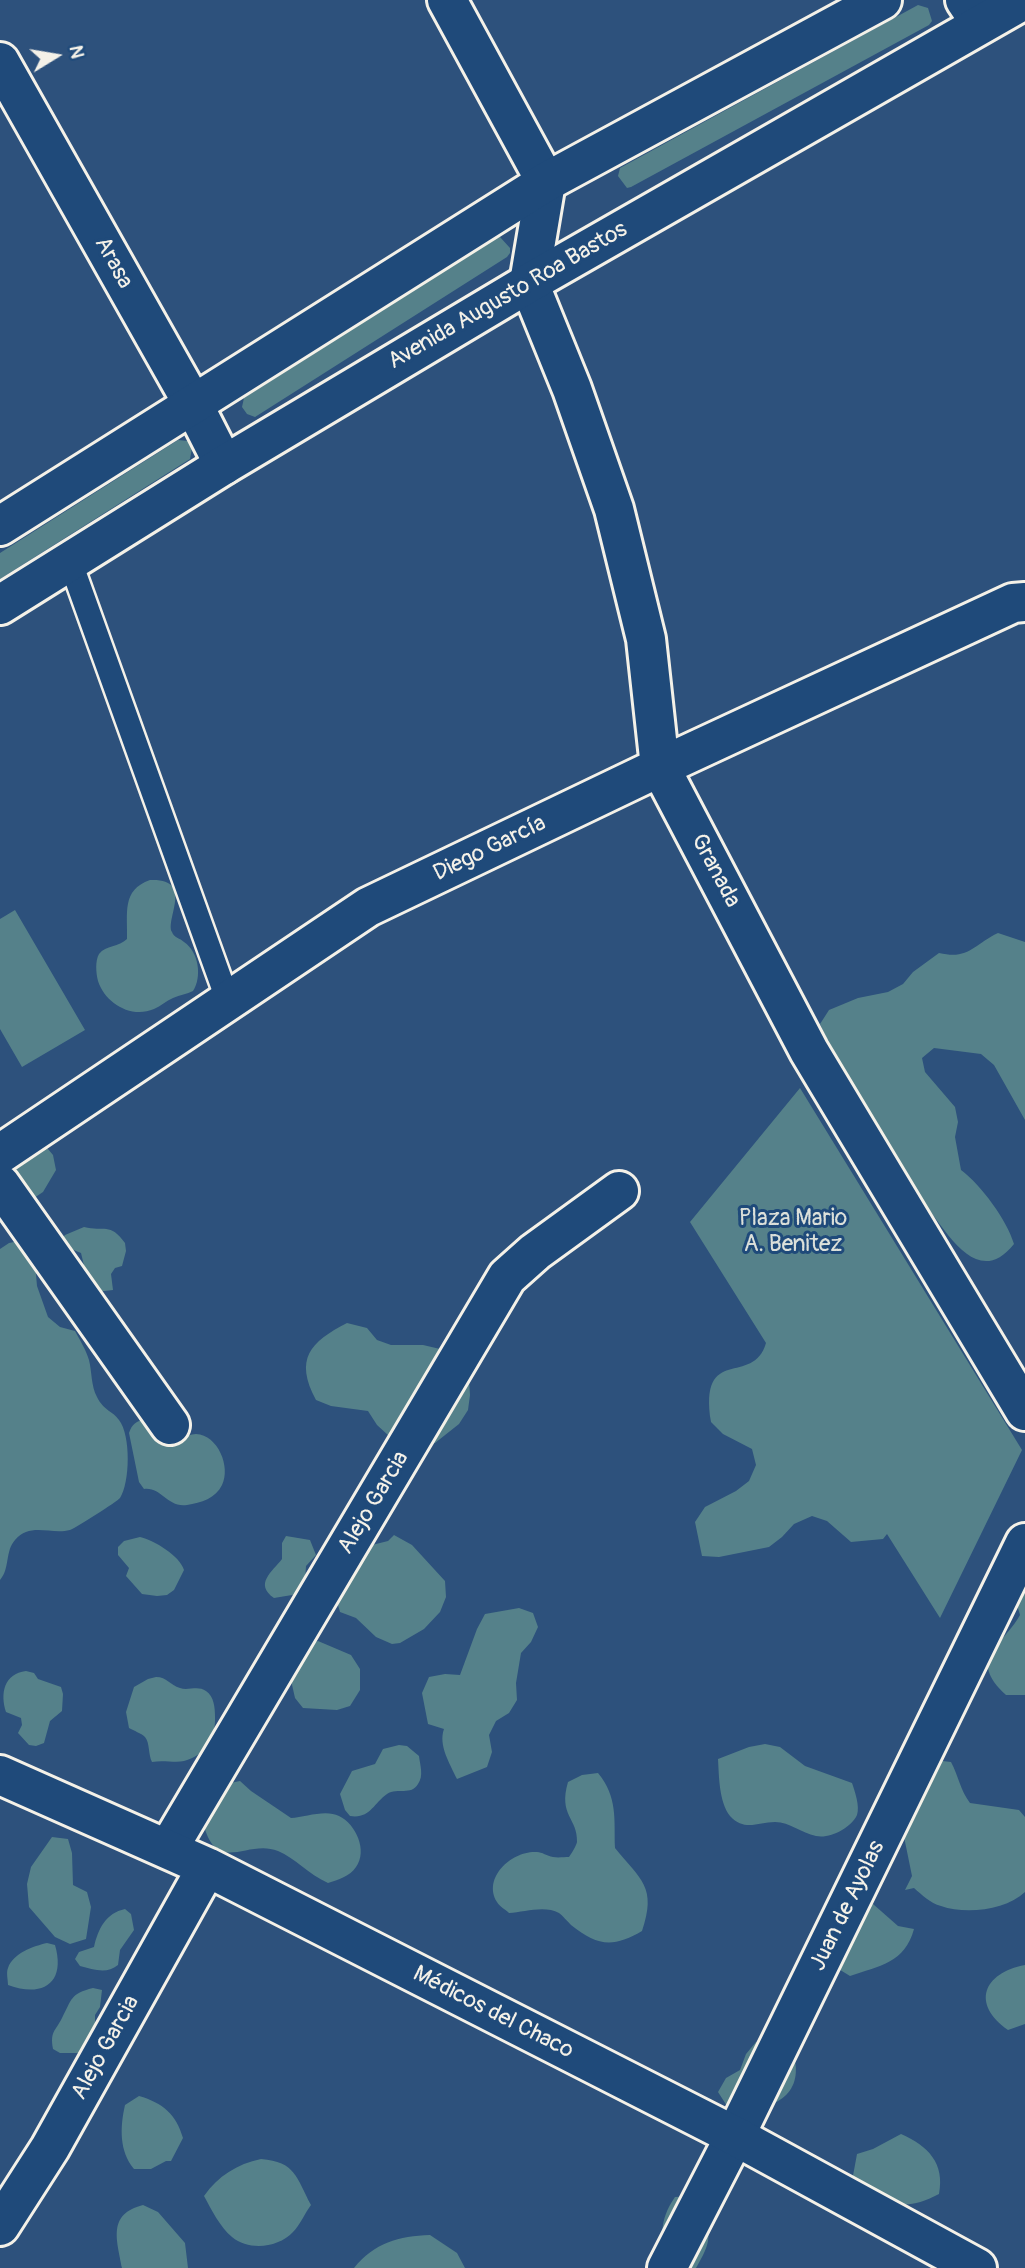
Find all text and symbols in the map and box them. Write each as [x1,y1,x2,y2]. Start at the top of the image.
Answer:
north arrow [21,21,91,91]
text: N [64,43,90,61]
street label: Avenida Augusto Roa Bastos [383,216,633,376]
street label: Arasa [88,232,138,294]
street label: Diego García [429,810,551,888]
street label: Granada [684,830,746,912]
park label: Plaza Mario A. Benitez [739,1205,847,1259]
street label: Alejo Garcia [333,1447,415,1559]
street label: Juan de Ayolas [805,1837,891,1975]
street label: Médicos del Chaco [408,1961,578,2065]
street label: Alejo Garcia [66,1991,146,2105]

